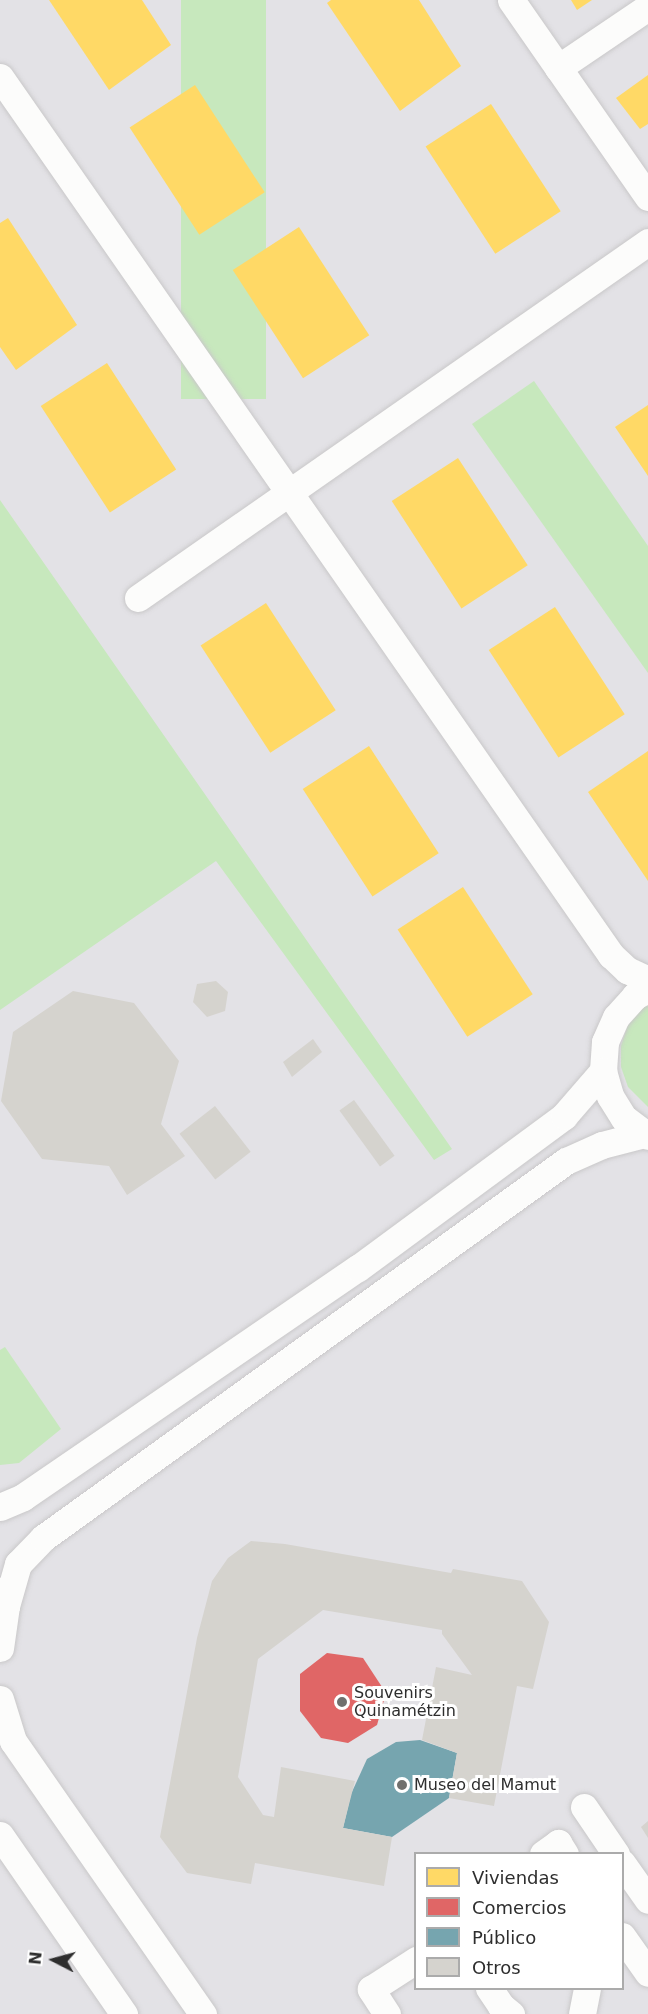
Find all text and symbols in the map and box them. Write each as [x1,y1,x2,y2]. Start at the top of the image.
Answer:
place label: Souvenirs Quinamétzin [354,1683,456,1721]
marker: Souvenirs Quinamétzin [335,1695,349,1709]
place label: Museo del Mamut [414,1775,556,1795]
marker: Museo del Mamut [395,1778,409,1792]
legend [414,1852,624,1990]
text: Viviendas [472,1867,559,1888]
text: Comercios [472,1897,566,1918]
text: Público [472,1927,536,1948]
north arrow [24,1930,84,1990]
text: N [25,1950,46,1966]
text: Otros [472,1957,521,1978]

